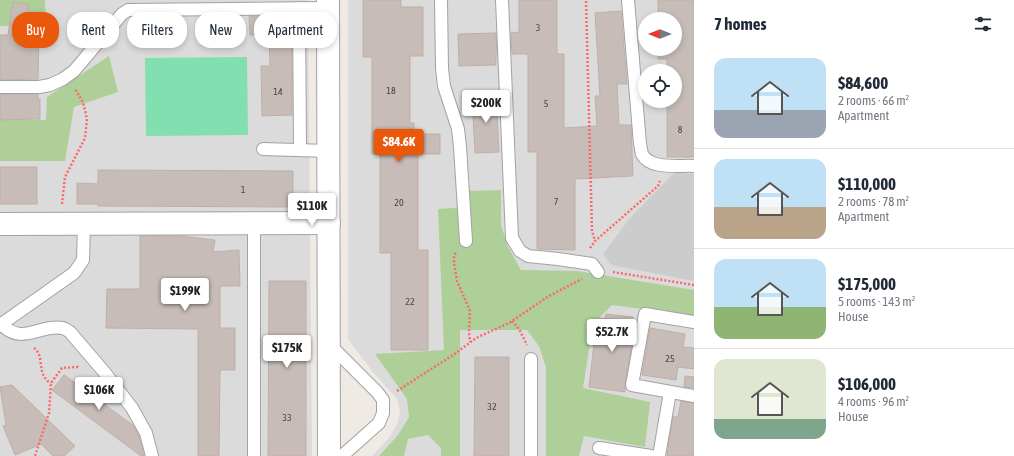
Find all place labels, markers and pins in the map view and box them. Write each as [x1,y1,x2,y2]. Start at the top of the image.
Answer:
pin: $200K [458,90,514,124]
pin: $84.6K [366,129,432,163]
pin: $110K [284,193,340,227]
pin: $199K [157,278,213,312]
pin: $52.7K [579,319,645,353]
pin: $175K [259,335,315,369]
pin: $106K [71,377,127,411]

